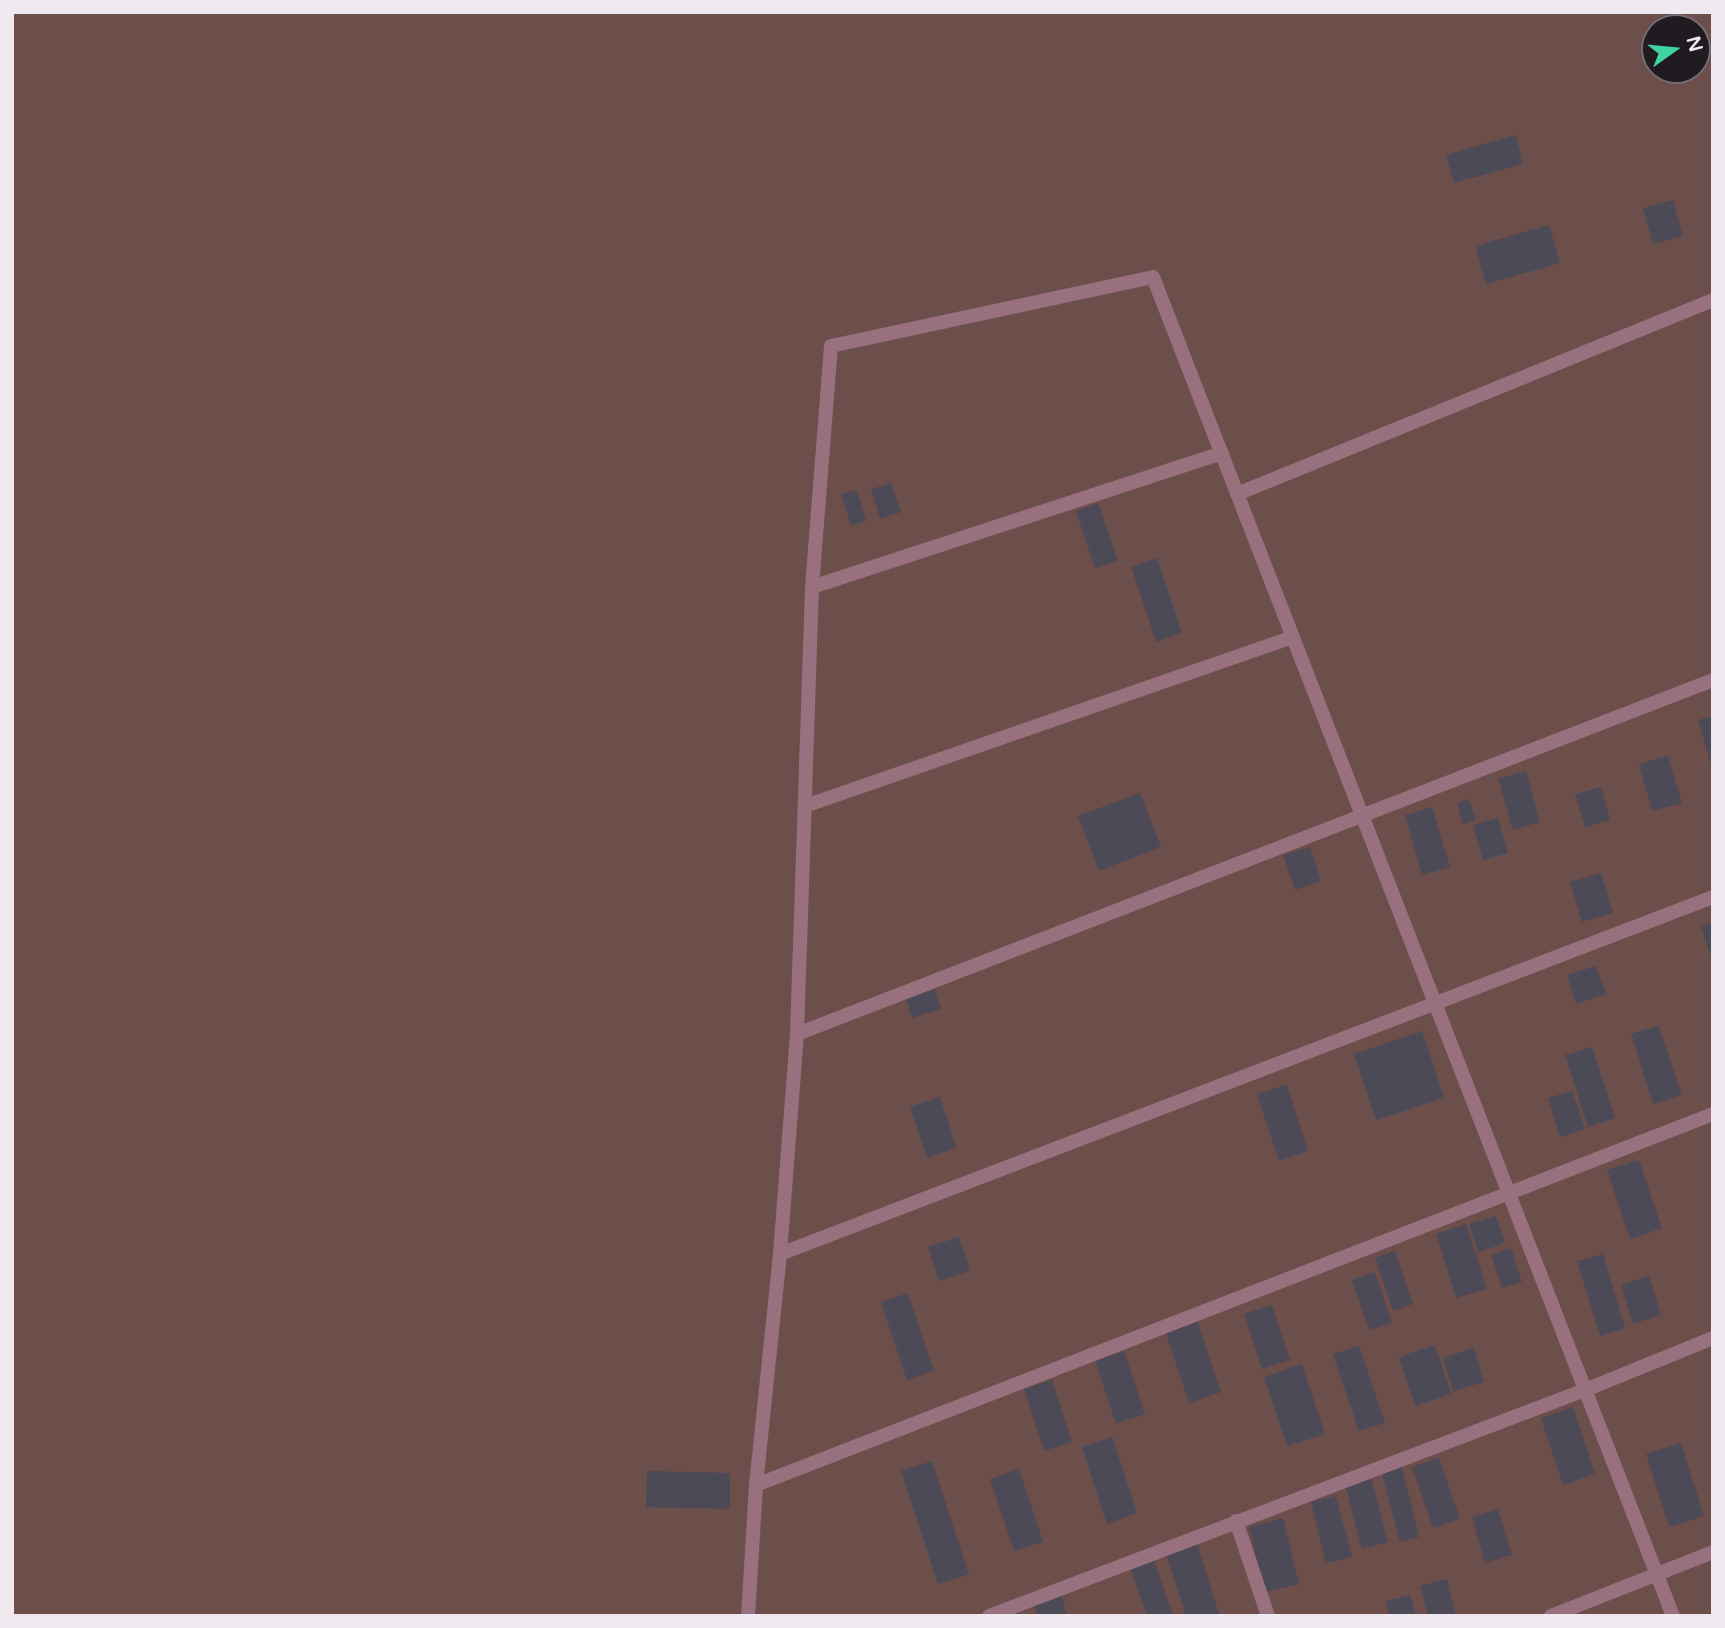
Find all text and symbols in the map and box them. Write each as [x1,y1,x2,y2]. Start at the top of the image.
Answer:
north arrow [1641,14,1711,84]
text: N [1682,34,1707,54]

